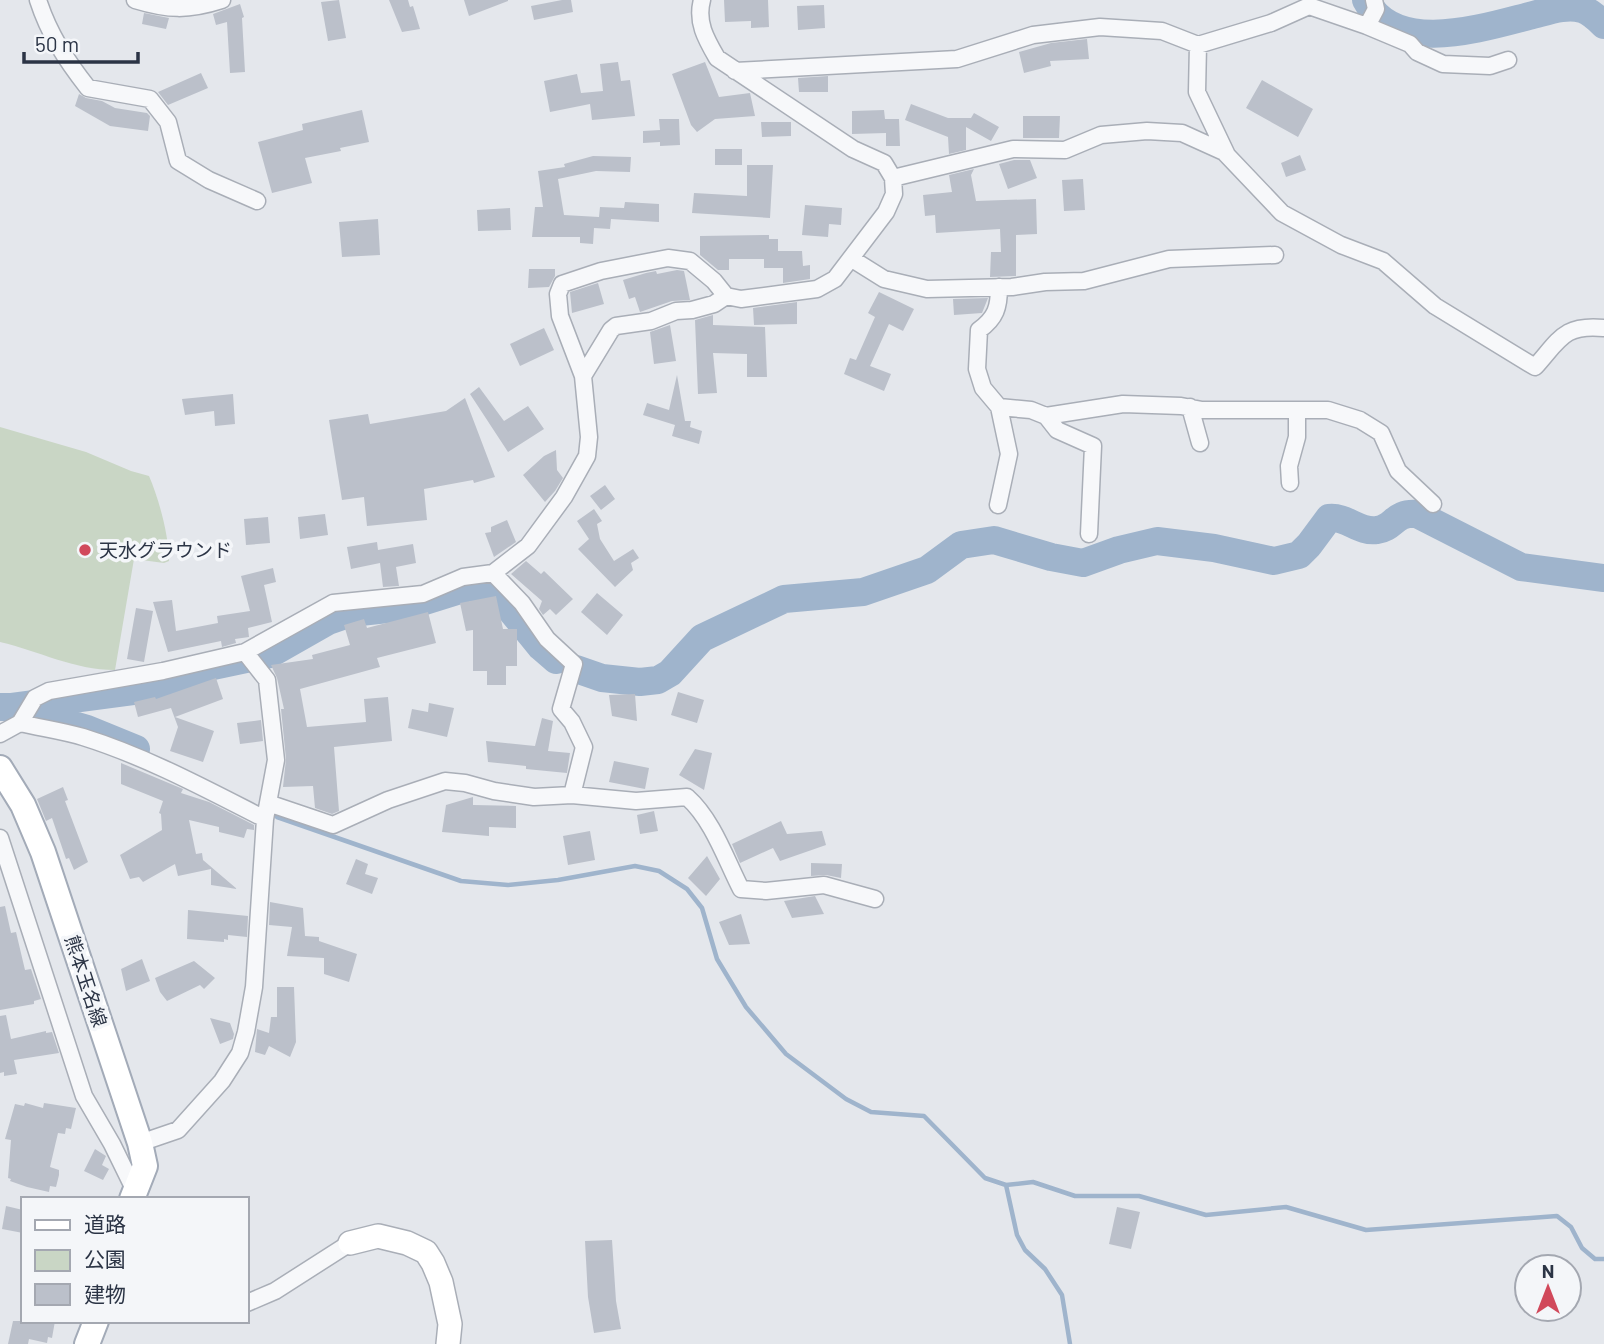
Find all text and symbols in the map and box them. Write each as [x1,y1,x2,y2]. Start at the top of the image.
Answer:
scale bar [24,21,138,65]
text: 50 m [35,31,79,56]
place label: 天水グラウンド [99,538,232,561]
marker: 天水グラウンド [77,542,93,558]
street label: 熊本玉名線 [61,932,112,1030]
legend [21,1197,248,1323]
text: 道路 [84,1211,126,1236]
text: 公園 [84,1246,126,1271]
north arrow [1513,1253,1583,1323]
text: N [1542,1259,1554,1282]
text: 建物 [84,1281,126,1306]

